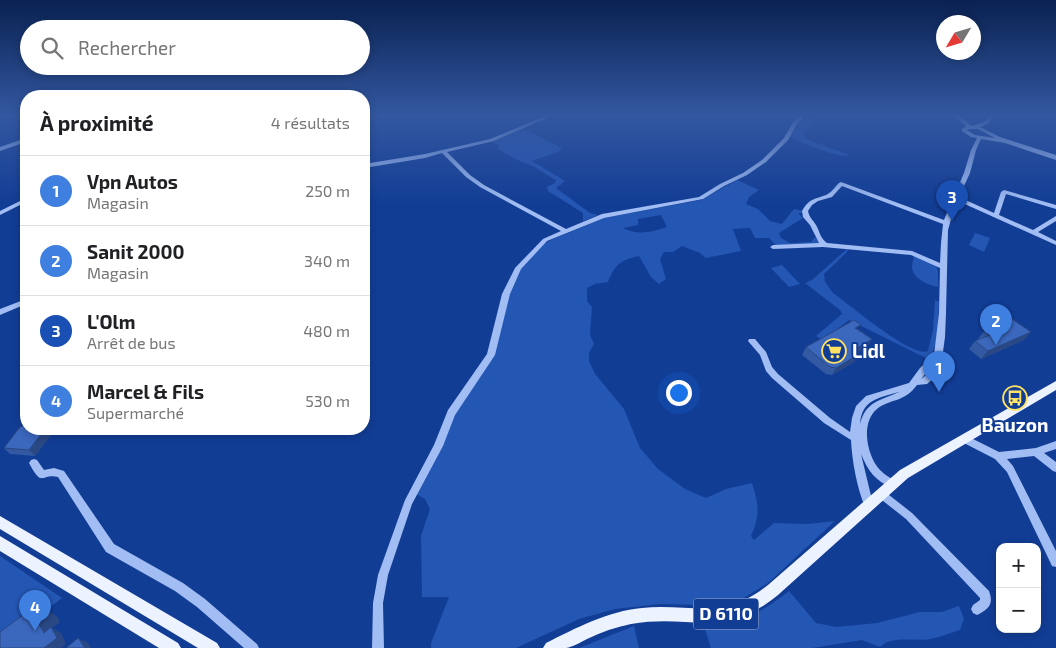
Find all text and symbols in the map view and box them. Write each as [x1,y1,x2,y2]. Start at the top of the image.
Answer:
north arrow [936,15,981,60]
search box [20,20,370,75]
icon: search [38,34,66,62]
text: Rechercher [78,36,176,59]
text: À proximité [40,110,154,135]
text: 4 résultats [271,113,350,132]
text: Vpn Autos [87,170,178,193]
pin: 3 [936,180,968,221]
text: 1 [53,181,59,200]
text: 250 m [305,181,350,200]
text: Magasin [87,193,149,212]
text: Sanit 2000 [87,240,185,263]
text: 2 [51,251,61,270]
text: 340 m [304,251,350,270]
text: Magasin [87,263,149,282]
pin: 2 [980,304,1012,345]
text: L'Olm [87,310,136,333]
text: 3 [51,321,61,340]
text: 480 m [303,321,350,340]
text: Arrêt de bus [87,333,176,352]
supermarket icon: Lidl [821,338,847,364]
place label: Lidl [852,339,886,362]
pin: 1 [923,351,955,392]
text: Marcel & Fils [87,380,204,403]
your location [666,380,692,406]
bus stop icon: Bauzon [1002,385,1028,411]
text: 4 [51,391,61,410]
text: 530 m [305,391,350,410]
text: Supermarché [87,403,184,422]
place label: Bauzon [982,413,1048,436]
map controls [996,543,1041,633]
button: + [996,543,1041,588]
button: − [996,588,1041,633]
pin: 4 [19,590,51,631]
road number: D 6110 [694,598,758,630]

